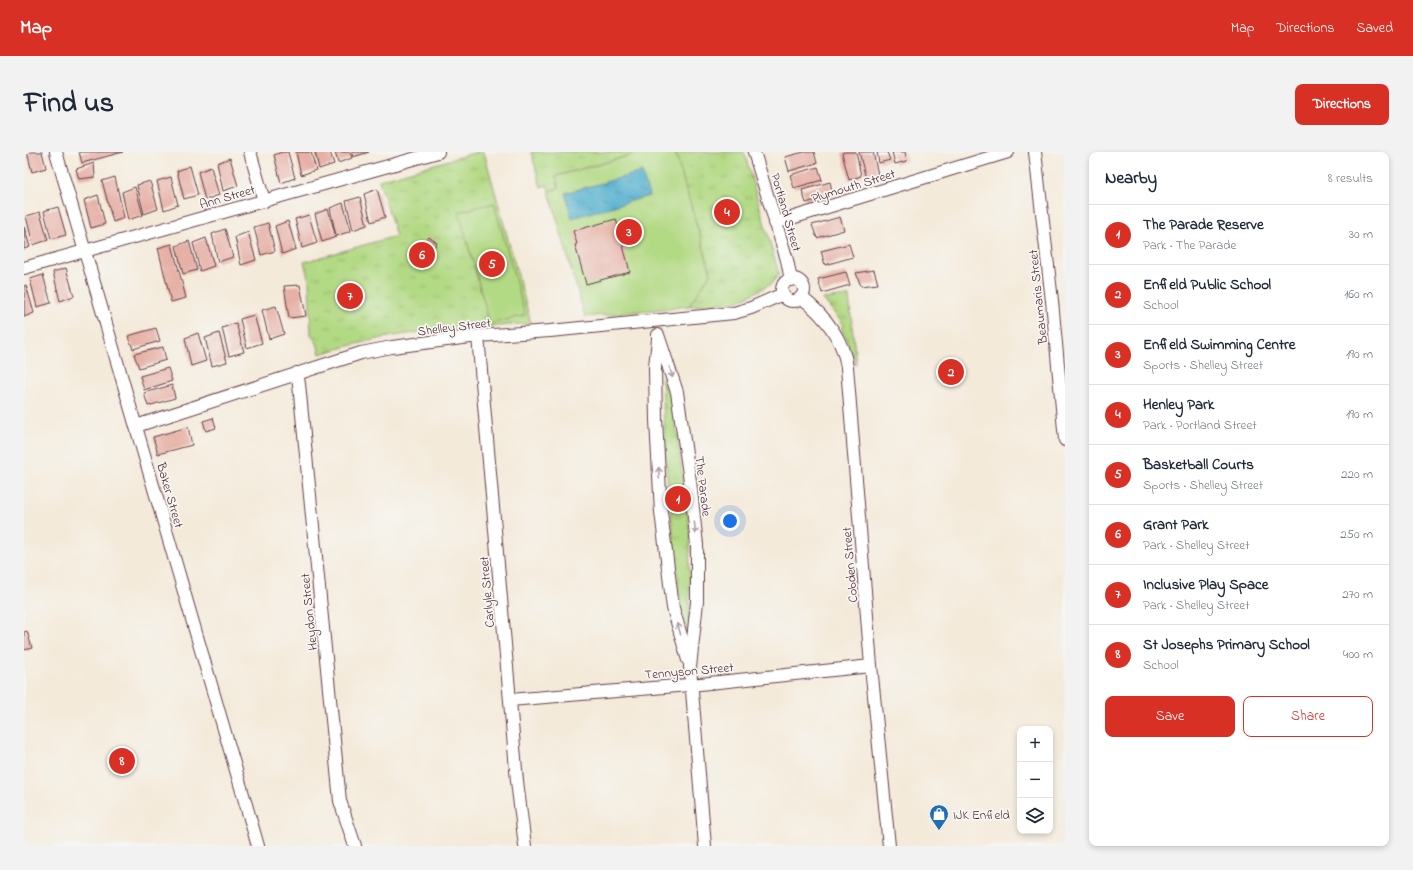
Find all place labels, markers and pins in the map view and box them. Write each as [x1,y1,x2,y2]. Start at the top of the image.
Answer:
pin: 4 [714,197,740,227]
pin: 3 [616,217,642,247]
pin: 6 [409,240,435,270]
pin: 5 [479,249,505,279]
pin: 7 [337,281,363,311]
pin: 2 [938,357,964,387]
pin: 1 [665,484,691,514]
pin: 8 [109,746,135,776]
shop icon: IJK Enfield [928,803,950,831]
place label: IJK Enfield [953,806,1011,825]

